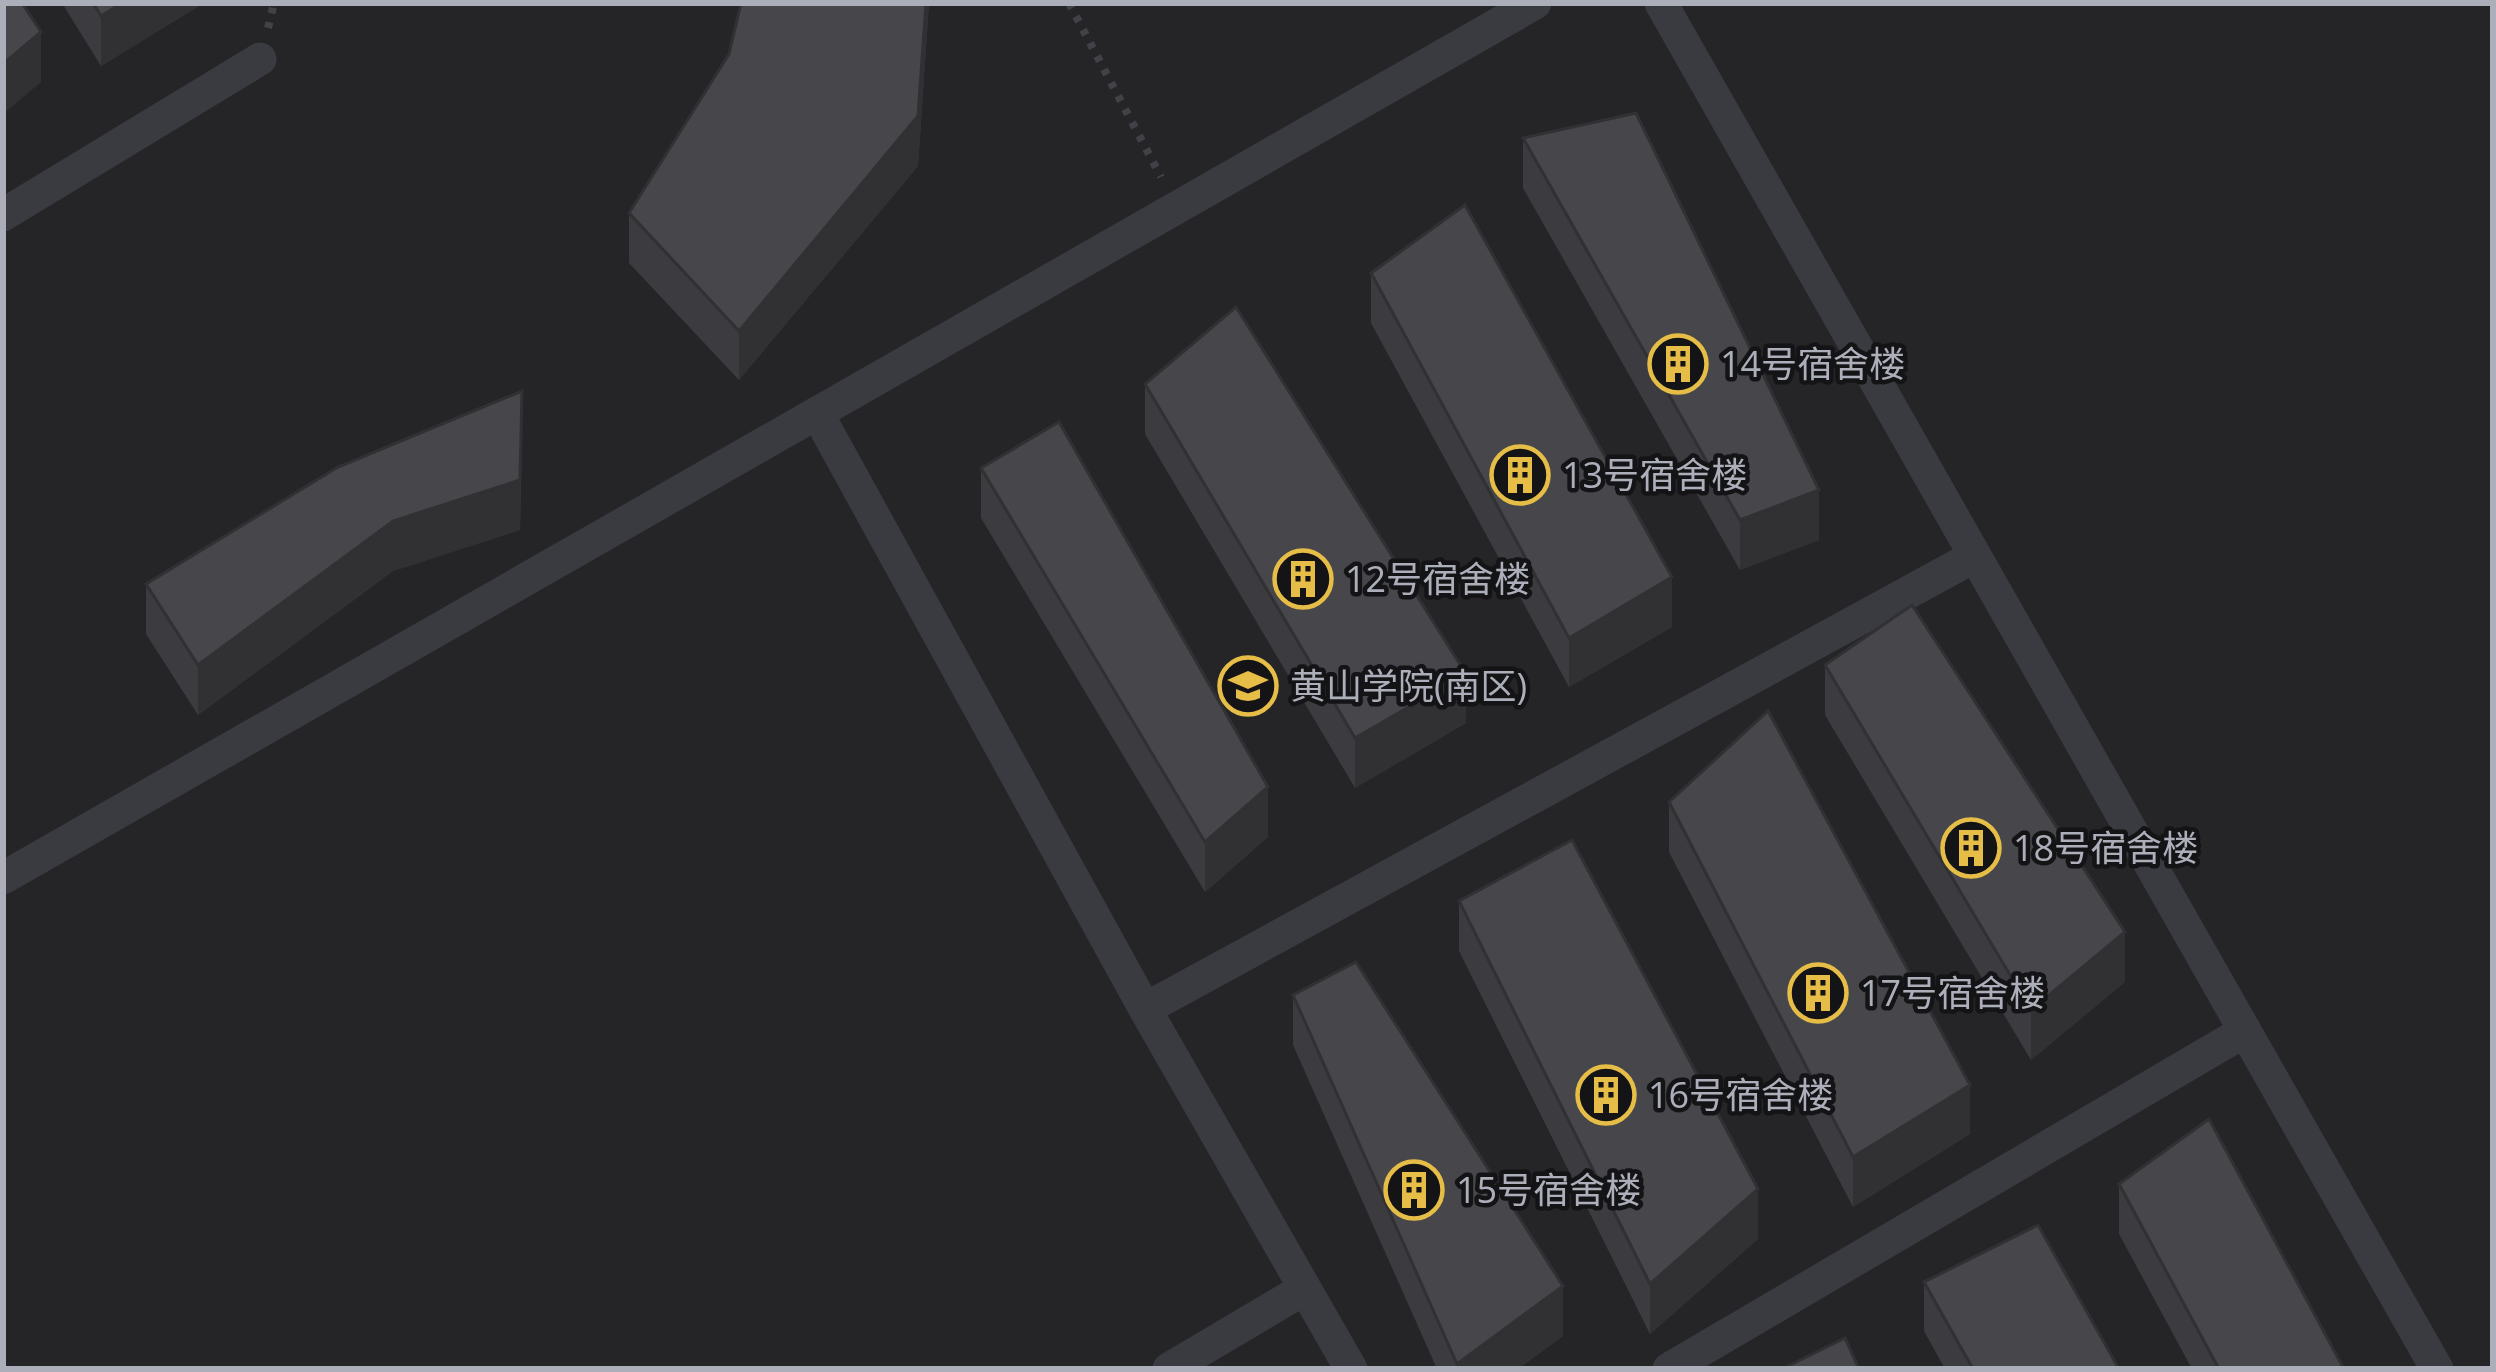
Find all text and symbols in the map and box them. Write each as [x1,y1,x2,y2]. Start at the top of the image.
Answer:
building icon: 14号宿舍楼 [1647,333,1709,395]
place label: 14号宿舍楼 [1720,339,1905,388]
building icon: 13号宿舍楼 [1489,444,1551,506]
place label: 13号宿舍楼 [1562,450,1747,499]
building icon: 12号宿舍楼 [1272,548,1334,610]
place label: 12号宿舍楼 [1345,554,1530,603]
school or university icon: 黄山学院(南区) [1217,655,1279,717]
place label: 黄山学院(南区) [1290,661,1527,710]
building icon: 18号宿舍楼 [1940,817,2002,879]
place label: 18号宿舍楼 [2013,823,2198,872]
building icon: 17号宿舍楼 [1787,962,1849,1024]
place label: 17号宿舍楼 [1860,968,2045,1017]
building icon: 16号宿舍楼 [1575,1064,1637,1126]
place label: 16号宿舍楼 [1648,1070,1833,1119]
building icon: 15号宿舍楼 [1383,1159,1445,1221]
place label: 15号宿舍楼 [1456,1165,1641,1214]

